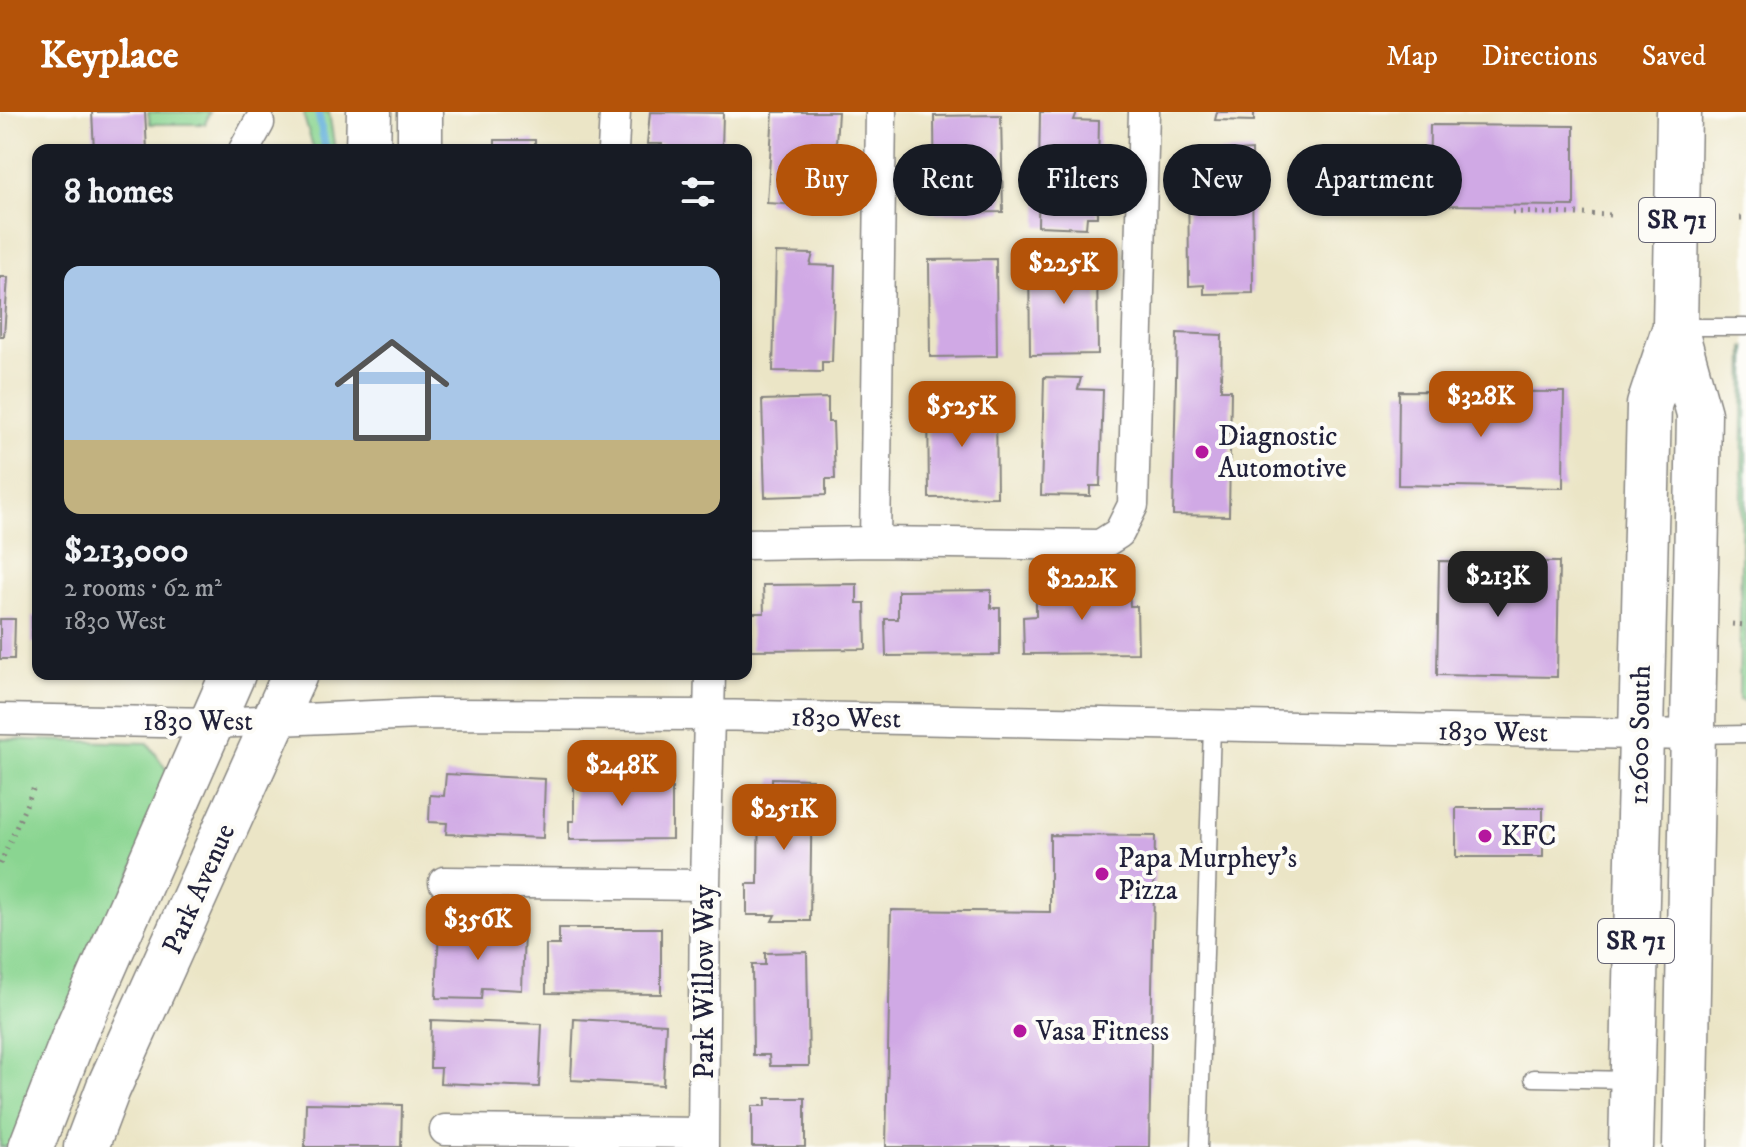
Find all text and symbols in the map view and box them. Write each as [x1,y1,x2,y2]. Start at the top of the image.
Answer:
text: Keyplace [40,32,179,80]
text: Map [1386,39,1438,74]
text: Directions [1482,39,1598,74]
text: Saved [1642,39,1706,74]
chip: Buy [776,144,877,216]
chip: Rent [893,144,1002,216]
chip: Filters [1018,144,1147,216]
chip: New [1163,144,1271,216]
chip: Apartment [1287,144,1462,216]
icon: filters [676,170,720,214]
text: 8 homes [64,171,173,213]
road number: SR 71 [1639,198,1715,242]
pin: $225K [1008,238,1120,306]
text: $225K [1029,247,1099,280]
icon: home [320,318,464,462]
pin: $328K [1425,371,1537,439]
text: $328K [1447,380,1515,413]
pin: $525K [906,381,1018,449]
text: $525K [927,390,997,423]
place label: Diagnostic Automotive [1218,419,1347,486]
marker: Diagnostic Automotive [1193,443,1211,461]
text: $213,000 [64,530,188,572]
pin: $213K [1442,551,1554,619]
pin: $222K [1026,554,1138,622]
text: $213K [1466,560,1530,593]
text: $222K [1047,563,1117,596]
text: 2 rooms · 62 m² [64,572,222,605]
text: 1830 West [64,605,166,638]
street label: 12600 South [1621,664,1659,805]
street label: 1830 West [791,700,901,736]
street label: 1830 West [143,704,253,739]
street label: 1830 West [1438,714,1548,750]
pin: $248K [566,740,678,808]
text: $248K [585,749,659,782]
pin: $251K [728,784,840,852]
text: $251K [750,793,818,826]
street label: Park Avenue [155,818,243,960]
place label: KFC [1501,819,1556,854]
marker: KFC [1476,827,1494,845]
place label: Papa Murphey's Pizza [1118,841,1297,908]
marker: Papa Murphey's Pizza [1093,865,1111,883]
street label: Park Willow Way [687,884,722,1079]
pin: $356K [422,894,534,962]
text: $356K [444,903,512,936]
road number: SR 71 [1598,919,1674,963]
place label: Vasa Fitness [1035,1014,1169,1049]
marker: Vasa Fitness [1011,1022,1029,1040]

